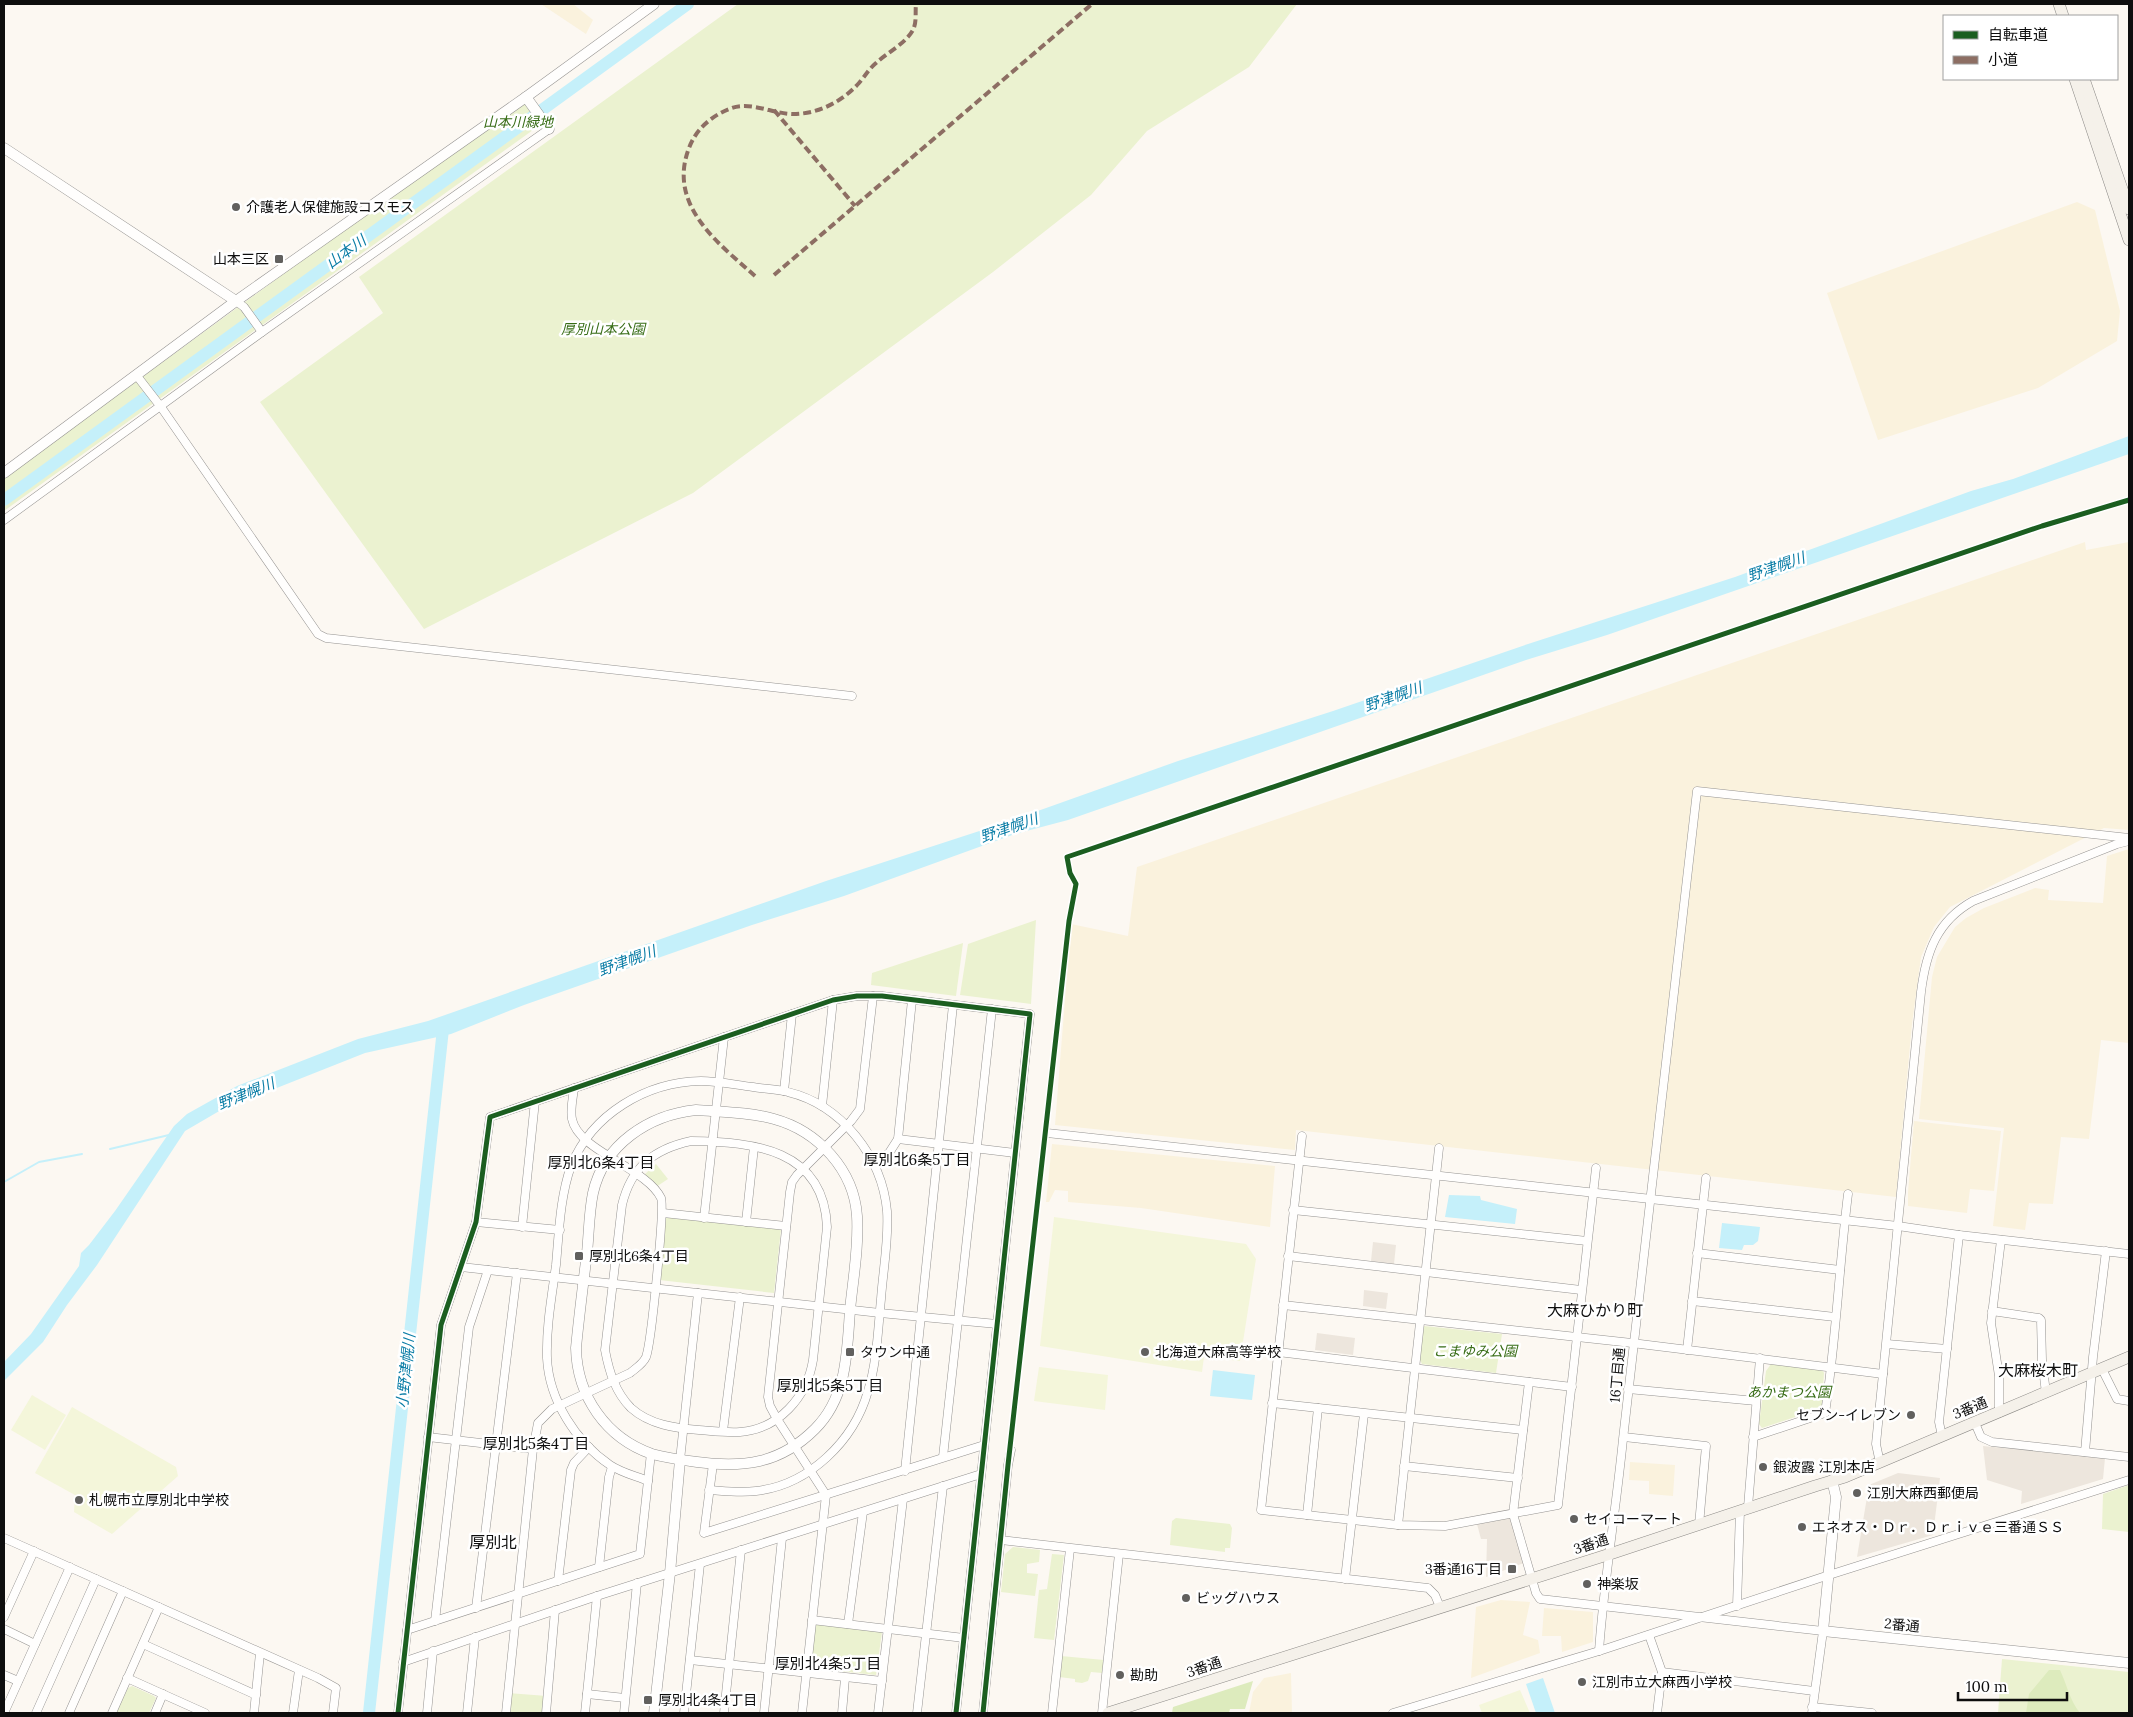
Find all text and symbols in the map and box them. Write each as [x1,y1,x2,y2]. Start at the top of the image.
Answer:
legend [1943,15,2118,80]
text: 自転車道 [1988,25,2048,44]
text: 小道 [1988,50,2018,69]
park label: 山本川緑地 [483,113,555,131]
place label: 介護老人保健施設コスモス [246,198,414,216]
marker: 介護老人保健施設コスモス [230,201,242,213]
water label: 山本川 [322,230,371,273]
place label: 山本三区 [213,250,269,268]
marker: 山本三区 [273,253,285,265]
park label: 厚別山本公園 [561,320,647,338]
water label: 野津幌川 [1744,547,1809,585]
water label: 野津幌川 [1361,677,1426,715]
water label: 野津幌川 [977,808,1042,846]
water label: 野津幌川 [595,941,660,980]
water label: 野津幌川 [214,1073,279,1114]
district label: 厚別北6条5丁目 [864,1150,970,1169]
district label: 厚別北6条4丁目 [548,1153,654,1172]
place label: 厚別北6条4丁目 [589,1247,689,1265]
marker: 厚別北6条4丁目 [573,1250,585,1262]
district label: 大麻ひかり町 [1547,1300,1643,1320]
water label: 小野津幌川 [392,1331,419,1409]
park label: こまゆみ公園 [1433,1342,1519,1360]
place label: タウン中通 [860,1343,930,1361]
place label: 北海道大麻高等学校 [1155,1343,1281,1361]
marker: タウン中通 [844,1346,856,1358]
marker: 北海道大麻高等学校 [1139,1346,1151,1358]
street label: 16丁目通 [1606,1347,1628,1403]
district label: 大麻桜木町 [1998,1360,2078,1380]
district label: 厚別北5条5丁目 [777,1376,883,1395]
park label: あかまつ公園 [1747,1383,1833,1401]
street label: 3番通 [1950,1393,1990,1423]
place label: セブン-イレブン [1796,1406,1901,1424]
marker: セブン-イレブン [1905,1409,1917,1421]
district label: 厚別北5条4丁目 [483,1434,589,1453]
place label: 銀波露 江別本店 [1773,1458,1875,1476]
marker: 銀波露 江別本店 [1757,1461,1769,1473]
place label: 江別大麻西郵便局 [1867,1484,1979,1502]
marker: 江別大麻西郵便局 [1851,1487,1863,1499]
place label: 札幌市立厚別北中学校 [89,1491,229,1509]
marker: 札幌市立厚別北中学校 [73,1494,85,1506]
place label: セイコーマート [1584,1510,1682,1528]
marker: セイコーマート [1568,1513,1580,1525]
place label: エネオス・Ｄｒ．Ｄｒｉｖｅ三番通ＳＳ [1812,1518,2064,1536]
marker: エネオス・Ｄｒ．Ｄｒｉｖｅ三番通ＳＳ [1796,1521,1808,1533]
street label: 3番通 [1571,1530,1611,1558]
district label: 厚別北 [469,1532,517,1552]
place label: 3番通16丁目 [1425,1560,1502,1578]
marker: 3番通16丁目 [1506,1563,1518,1575]
place label: 神楽坂 [1597,1575,1639,1593]
marker: 神楽坂 [1581,1578,1593,1590]
place label: ビッグハウス [1196,1589,1280,1607]
marker: ビッグハウス [1180,1592,1192,1604]
street label: 2番通 [1883,1614,1921,1636]
street label: 3番通 [1184,1653,1224,1681]
district label: 厚別北4条5丁目 [775,1654,881,1673]
place label: 勘助 [1130,1666,1158,1684]
marker: 勘助 [1114,1669,1126,1681]
scale bar [1958,1670,2067,1702]
place label: 江別市立大麻西小学校 [1592,1673,1732,1691]
marker: 江別市立大麻西小学校 [1576,1676,1588,1688]
text: 100 m [1966,1677,2007,1696]
place label: 厚別北4条4丁目 [658,1691,757,1709]
marker: 厚別北4条4丁目 [642,1694,654,1706]

